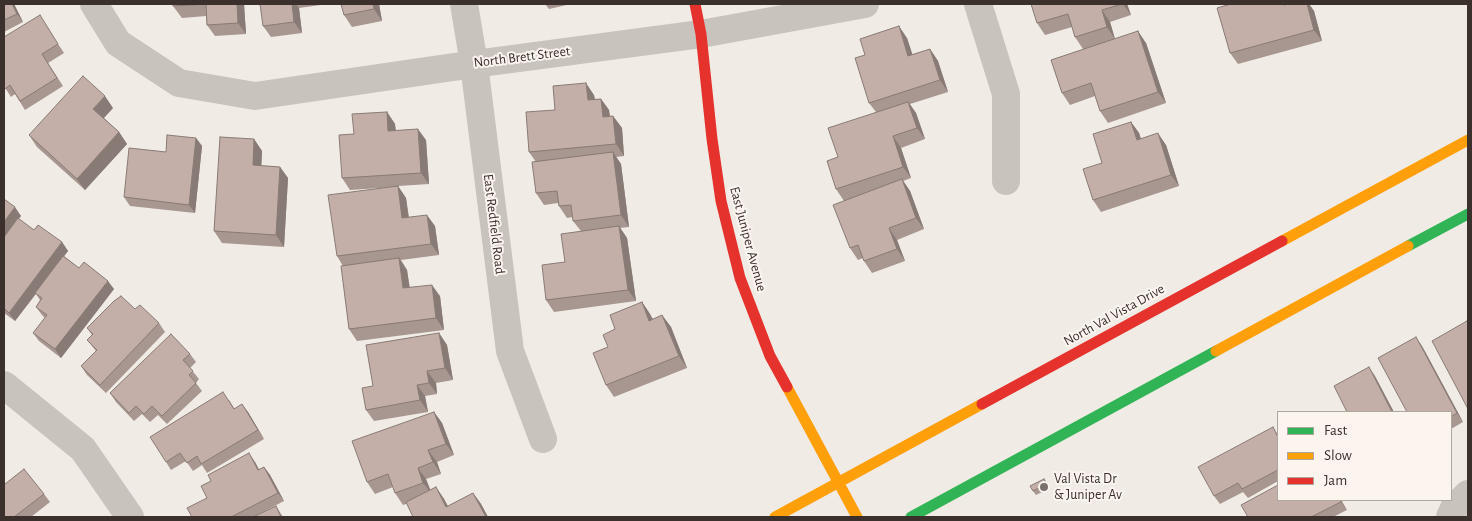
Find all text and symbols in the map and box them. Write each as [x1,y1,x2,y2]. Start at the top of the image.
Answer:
street label: North Brett Street [473,43,571,71]
street label: East Redfield Road [480,173,508,275]
street label: East Juniper Avenue [726,185,770,293]
street label: North Val Vista Drive [1061,280,1167,350]
legend [1277,411,1452,501]
text: Fast [1324,423,1347,438]
text: Slow [1324,448,1352,463]
place label: Val Vista Dr & Juniper Av [1054,471,1122,504]
text: Jam [1324,473,1347,488]
marker: Val Vista Dr & Juniper Av [1038,481,1050,493]

